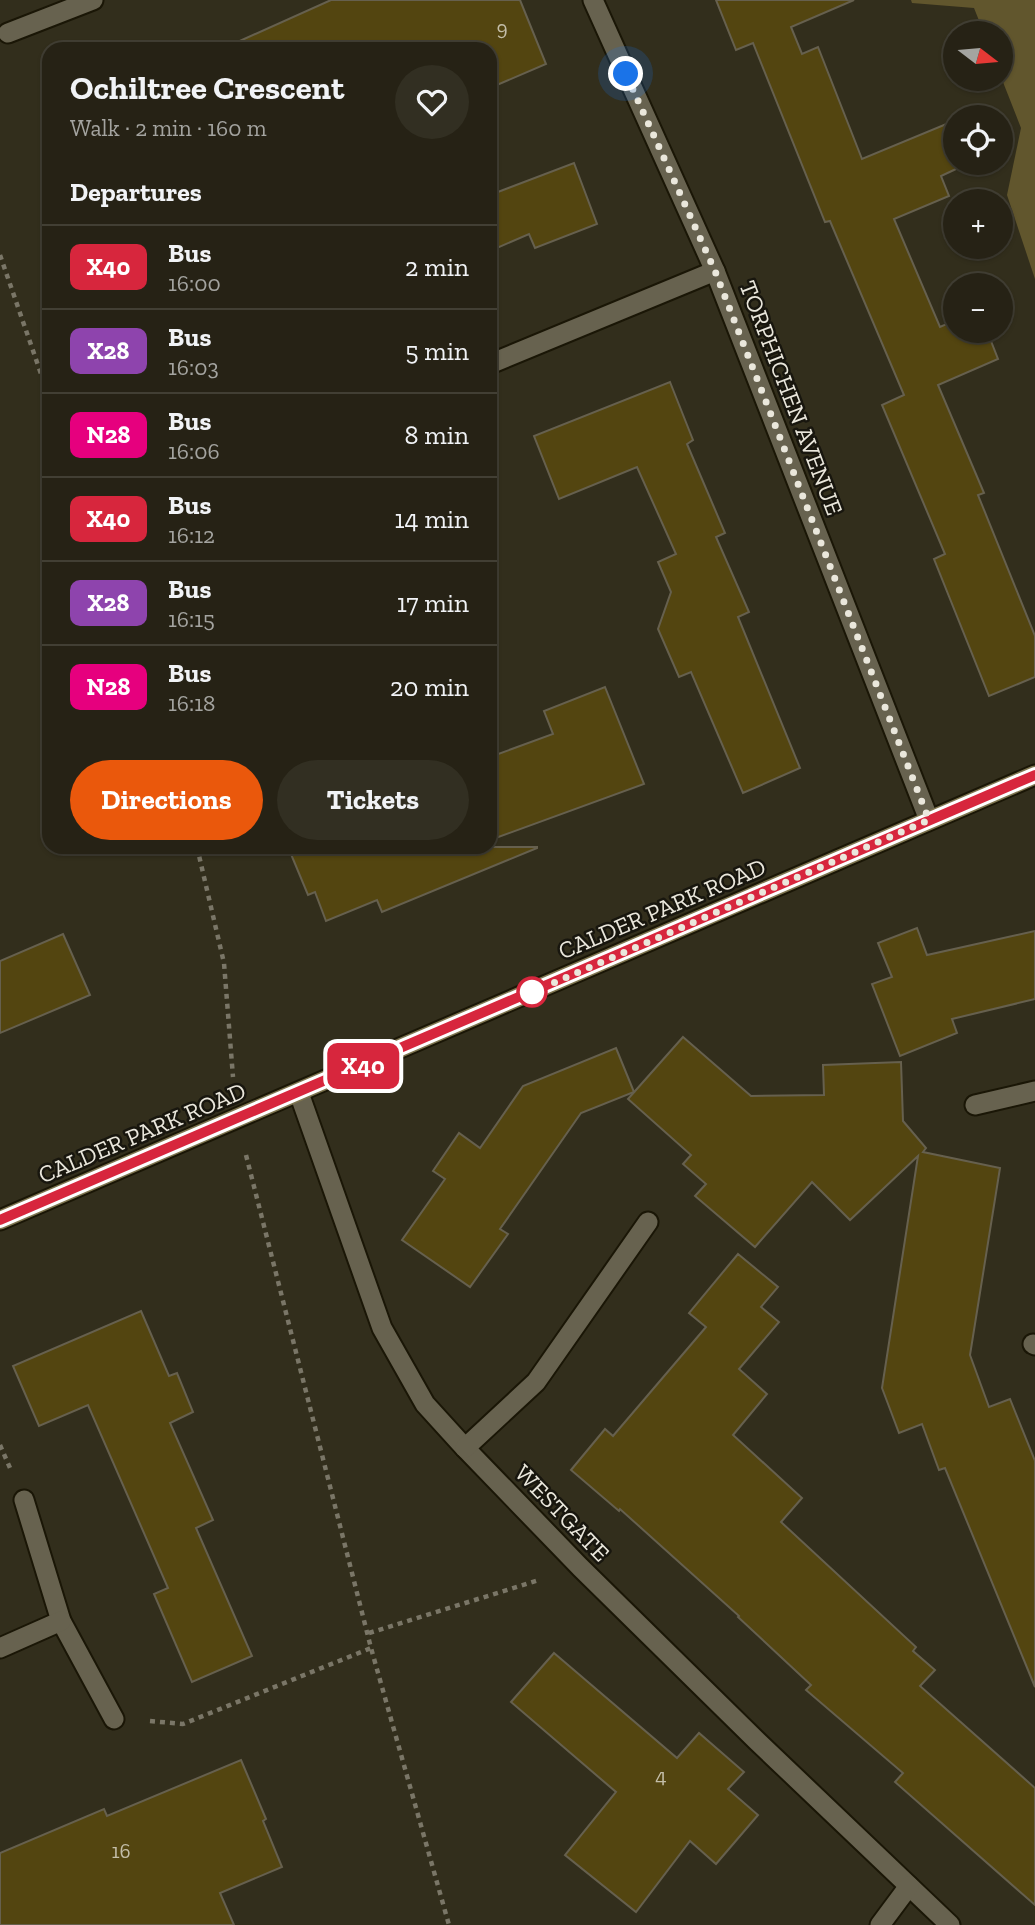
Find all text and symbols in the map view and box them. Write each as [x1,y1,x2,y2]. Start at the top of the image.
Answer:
house number: 9 [496,15,508,40]
north arrow [943,21,1013,91]
map controls [943,21,1013,343]
your location [608,56,643,91]
button: heart [395,65,469,139]
text: Ochiltree Crescent [70,68,344,107]
button: locate [943,105,1013,175]
text: Walk · 2 min · 160 m [70,114,267,142]
text: Departures [70,176,202,208]
button: + [943,189,1013,259]
text: Bus [168,237,211,269]
text: 2 min [405,251,469,283]
text: X40 [87,252,130,281]
text: 16:00 [168,269,221,297]
button: − [943,273,1013,343]
street label: TORPHICHEN AVENUE [733,277,850,519]
text: Bus [168,321,211,353]
text: 5 min [405,335,469,367]
text: X28 [88,336,129,365]
text: 16:03 [168,353,219,381]
text: Bus [168,405,211,437]
text: 8 min [404,419,469,451]
text: N28 [86,420,131,449]
text: 16:06 [168,437,220,465]
text: Bus [168,489,211,521]
text: 14 min [394,503,469,535]
text: X40 [87,504,130,533]
text: 16:12 [168,521,215,549]
text: Bus [168,573,211,605]
text: 17 min [397,587,469,619]
text: X28 [88,588,129,617]
text: 16:15 [168,605,215,633]
text: Bus [168,657,211,689]
text: 20 min [390,671,469,703]
text: N28 [86,672,131,701]
text: 16:18 [168,689,215,717]
button: Directions [70,760,263,840]
button: Tickets [277,760,469,840]
street label: CALDER PARK ROAD [554,852,770,965]
unlabelled marker [517,977,547,1007]
line badge: X40 [323,1043,403,1089]
text: X40 [341,1051,385,1080]
street label: CALDER PARK ROAD [34,1076,250,1189]
street label: WESTGATE [509,1458,616,1567]
house number: 4 [655,1763,667,1788]
house number: 16 [111,1838,131,1863]

